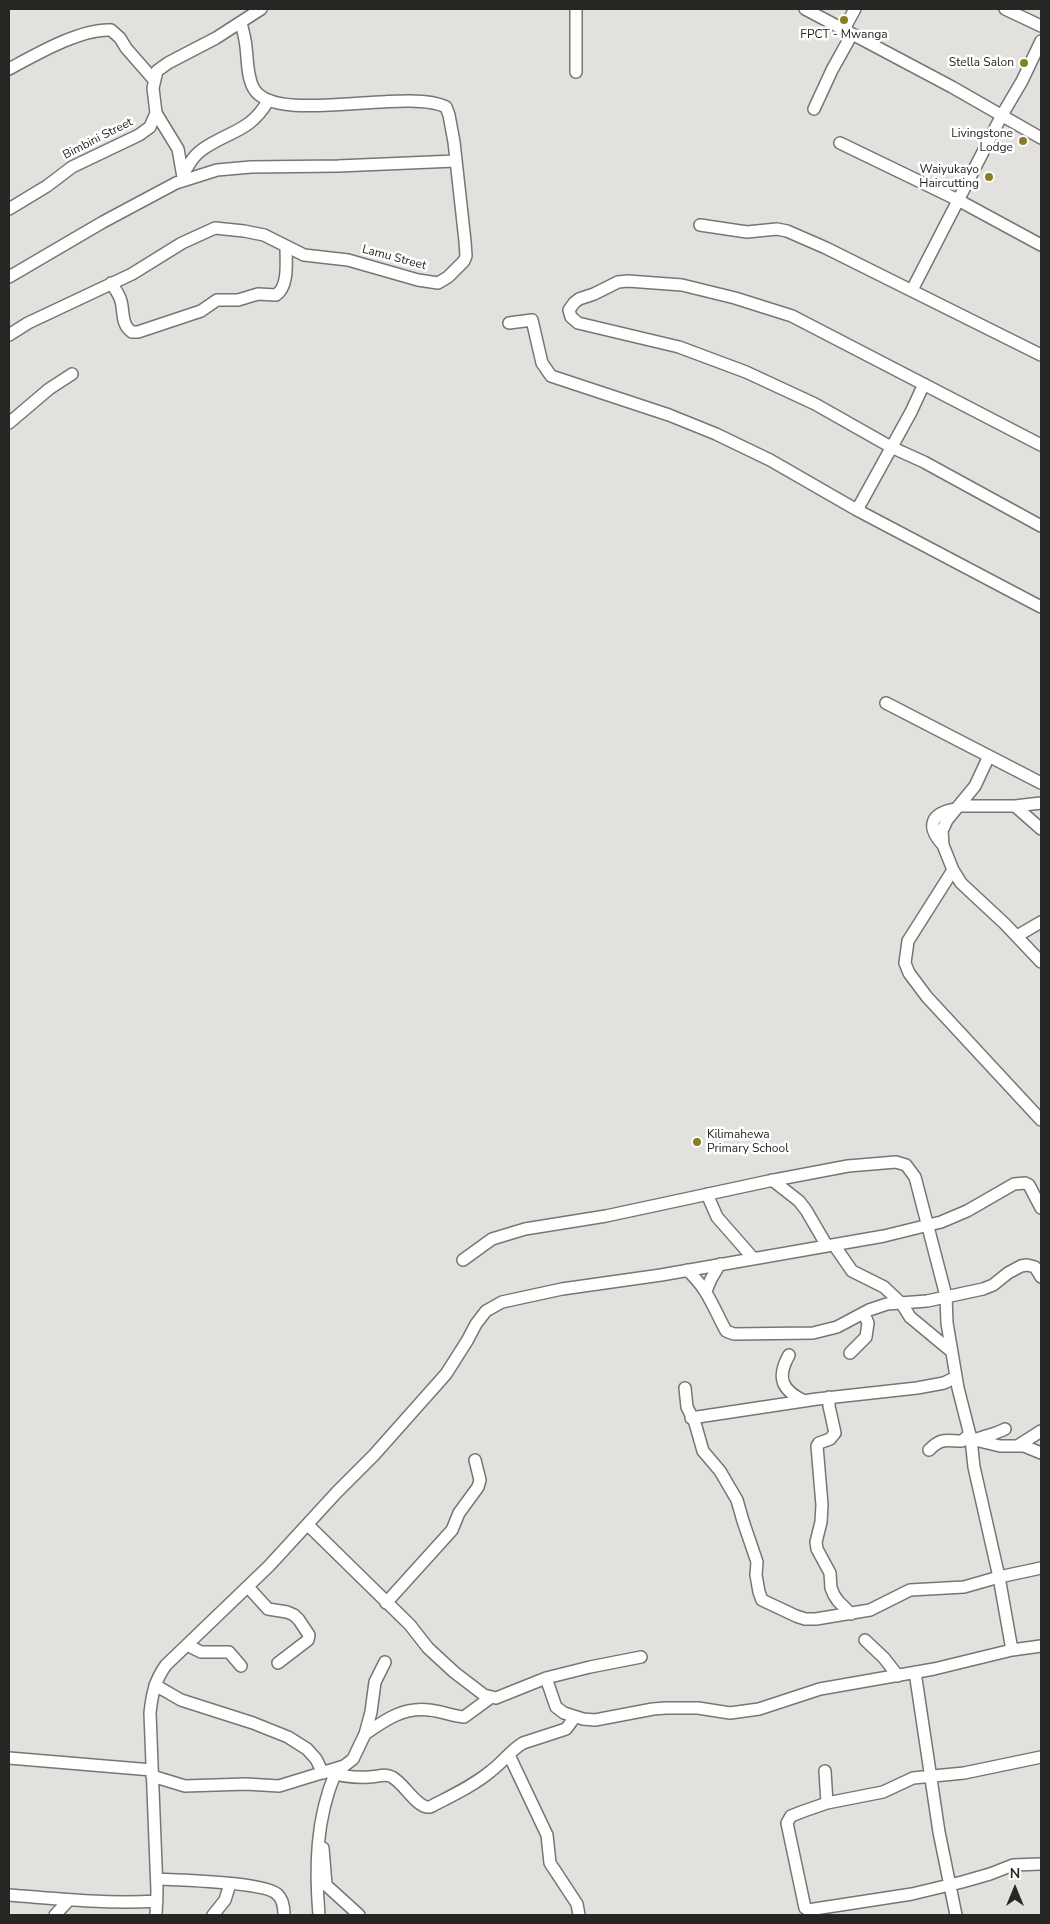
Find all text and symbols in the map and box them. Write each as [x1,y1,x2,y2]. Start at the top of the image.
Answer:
marker: FPCT - Mwanga [838,14,850,26]
place label: FPCT - Mwanga [800,28,888,42]
place label: Stella Salon [949,56,1014,70]
marker: Stella Salon [1018,57,1030,69]
street label: Bimbini Street [61,115,135,163]
place label: Livingstone Lodge [951,127,1013,155]
marker: Livingstone Lodge [1017,135,1029,147]
place label: Waiyukayo Haircutting [919,163,979,191]
marker: Waiyukayo Haircutting [983,171,995,183]
street label: Lamu Street [360,243,428,273]
place label: Kilimahewa Primary School [707,1128,789,1156]
marker: Kilimahewa Primary School [691,1136,703,1148]
north arrow [990,1864,1040,1914]
text: N [1010,1864,1020,1883]

